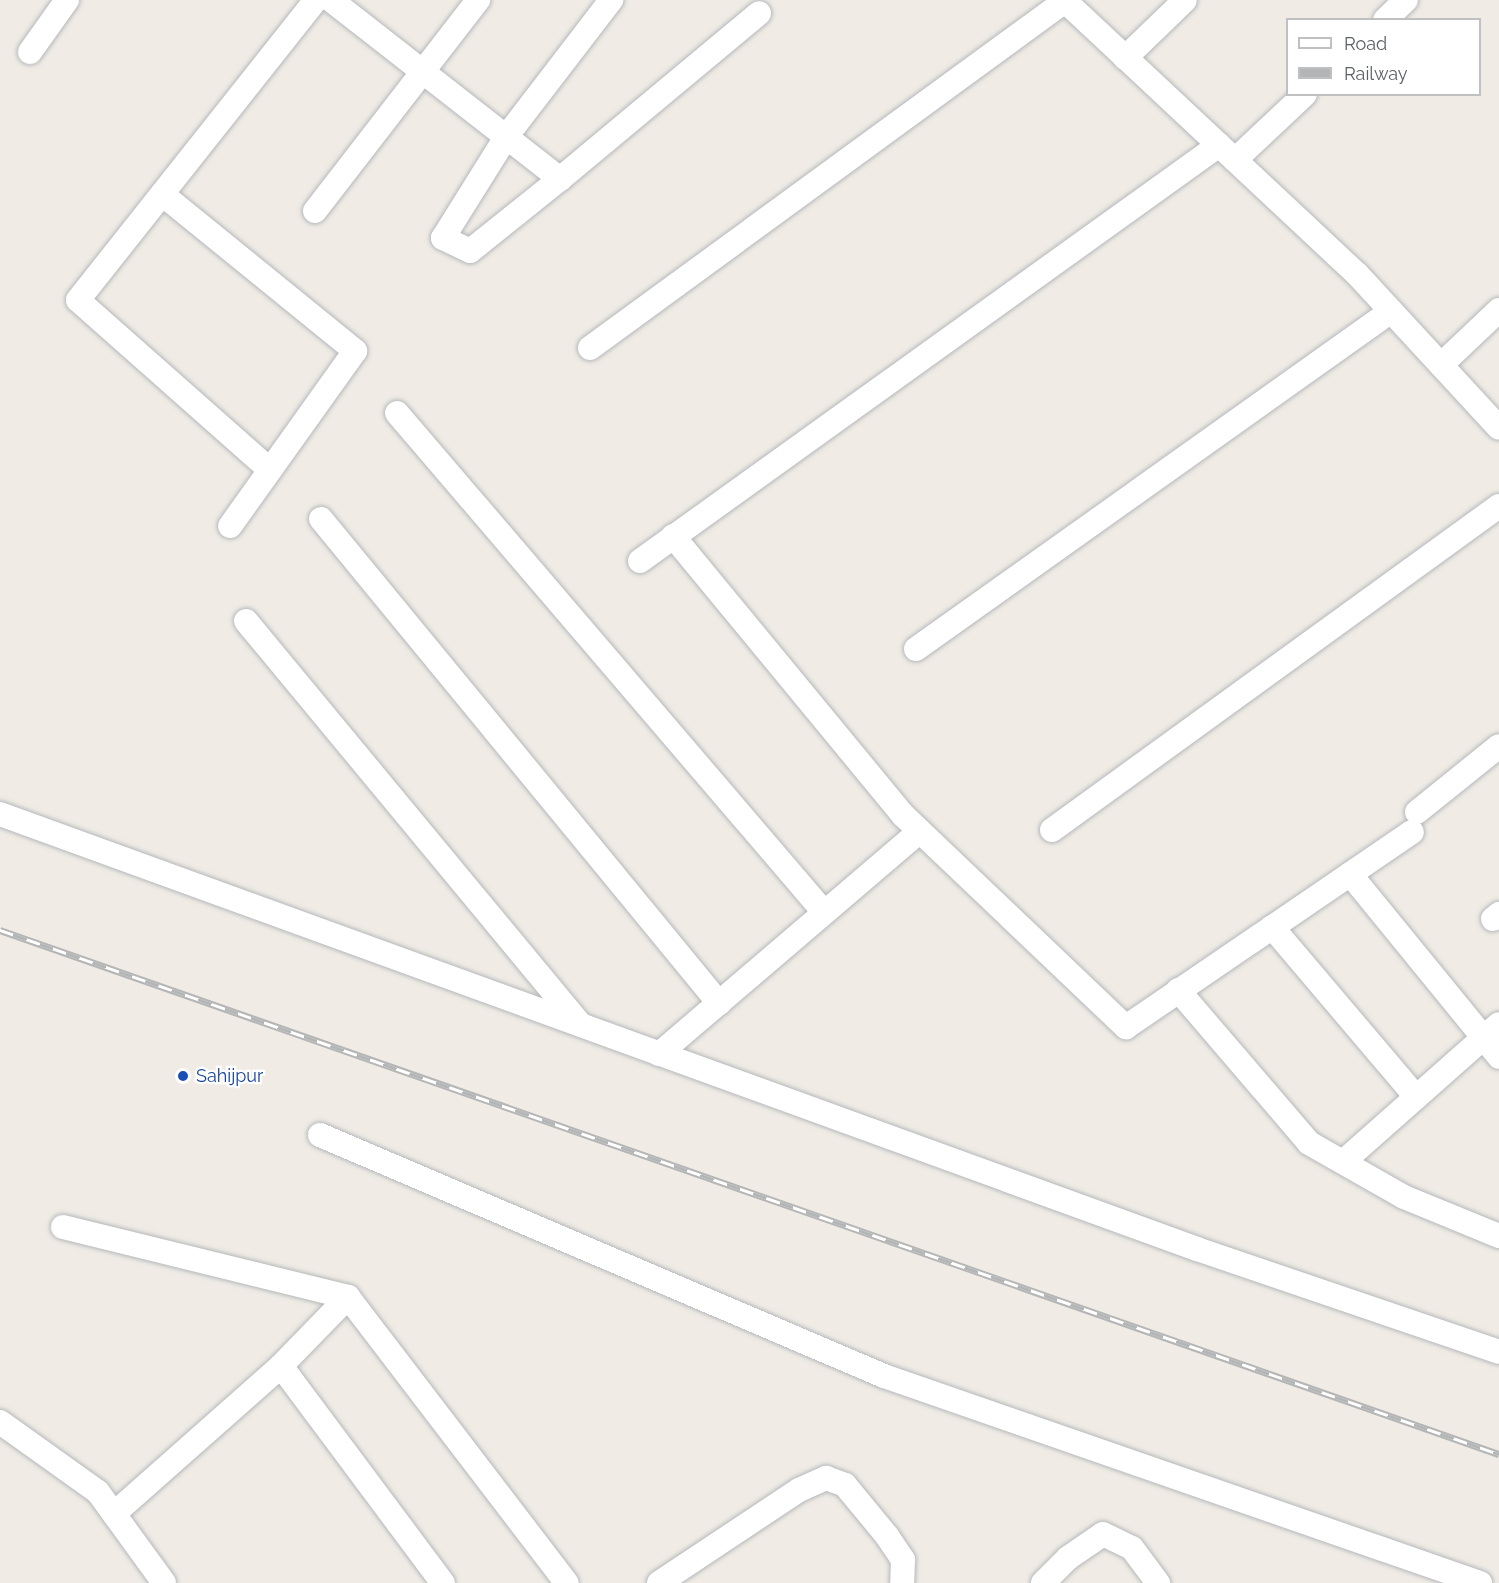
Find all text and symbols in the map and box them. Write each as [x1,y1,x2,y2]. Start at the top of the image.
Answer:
legend [1286,18,1481,96]
text: Road [1344,33,1387,54]
text: Railway [1344,63,1408,84]
place label: Sahijpur [196,1065,263,1087]
marker: Sahijpur [174,1067,192,1085]

